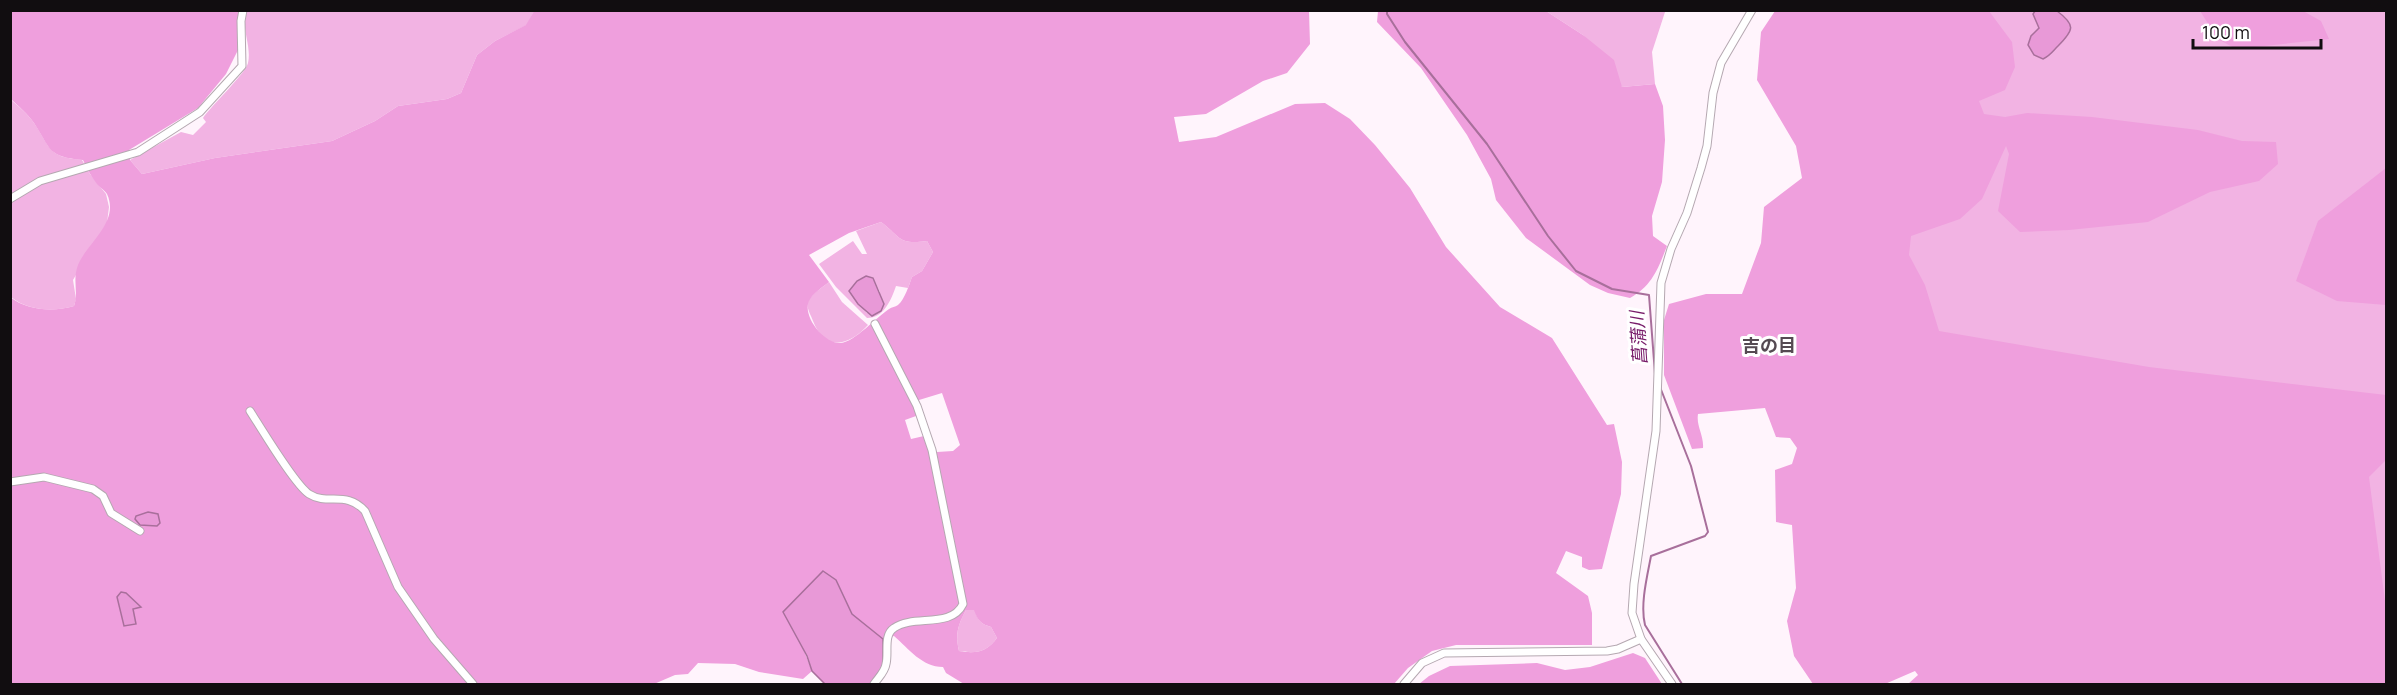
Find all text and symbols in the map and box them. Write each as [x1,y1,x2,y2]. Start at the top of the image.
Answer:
scale bar [2193,12,2320,50]
text: 100 m [2202,20,2250,44]
water label: 菖蒲川 [1624,308,1652,366]
district label: 吉の目 [1742,333,1796,357]

